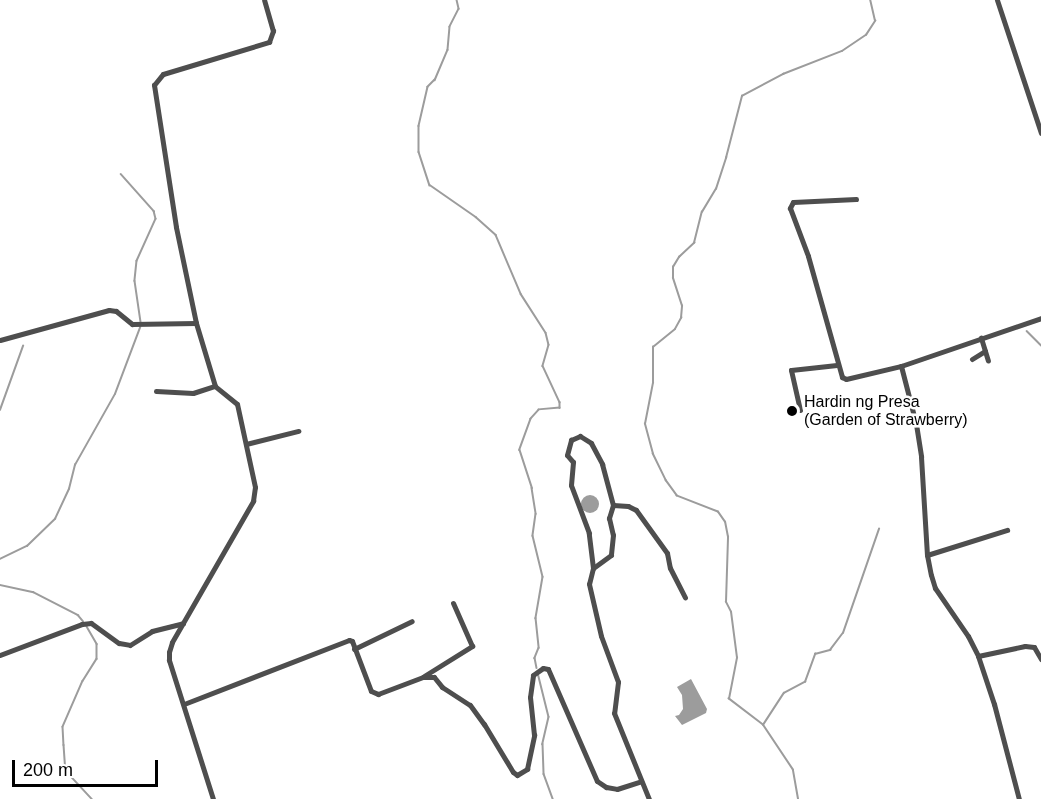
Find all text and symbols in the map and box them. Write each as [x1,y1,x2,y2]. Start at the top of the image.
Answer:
place label: Hardin ng Presa (Garden of Strawberry) [804,392,968,430]
marker: Hardin ng Presa (Garden of Strawberry) [785,404,799,418]
scale bar [15,748,160,786]
text: 200 m [23,760,73,780]

